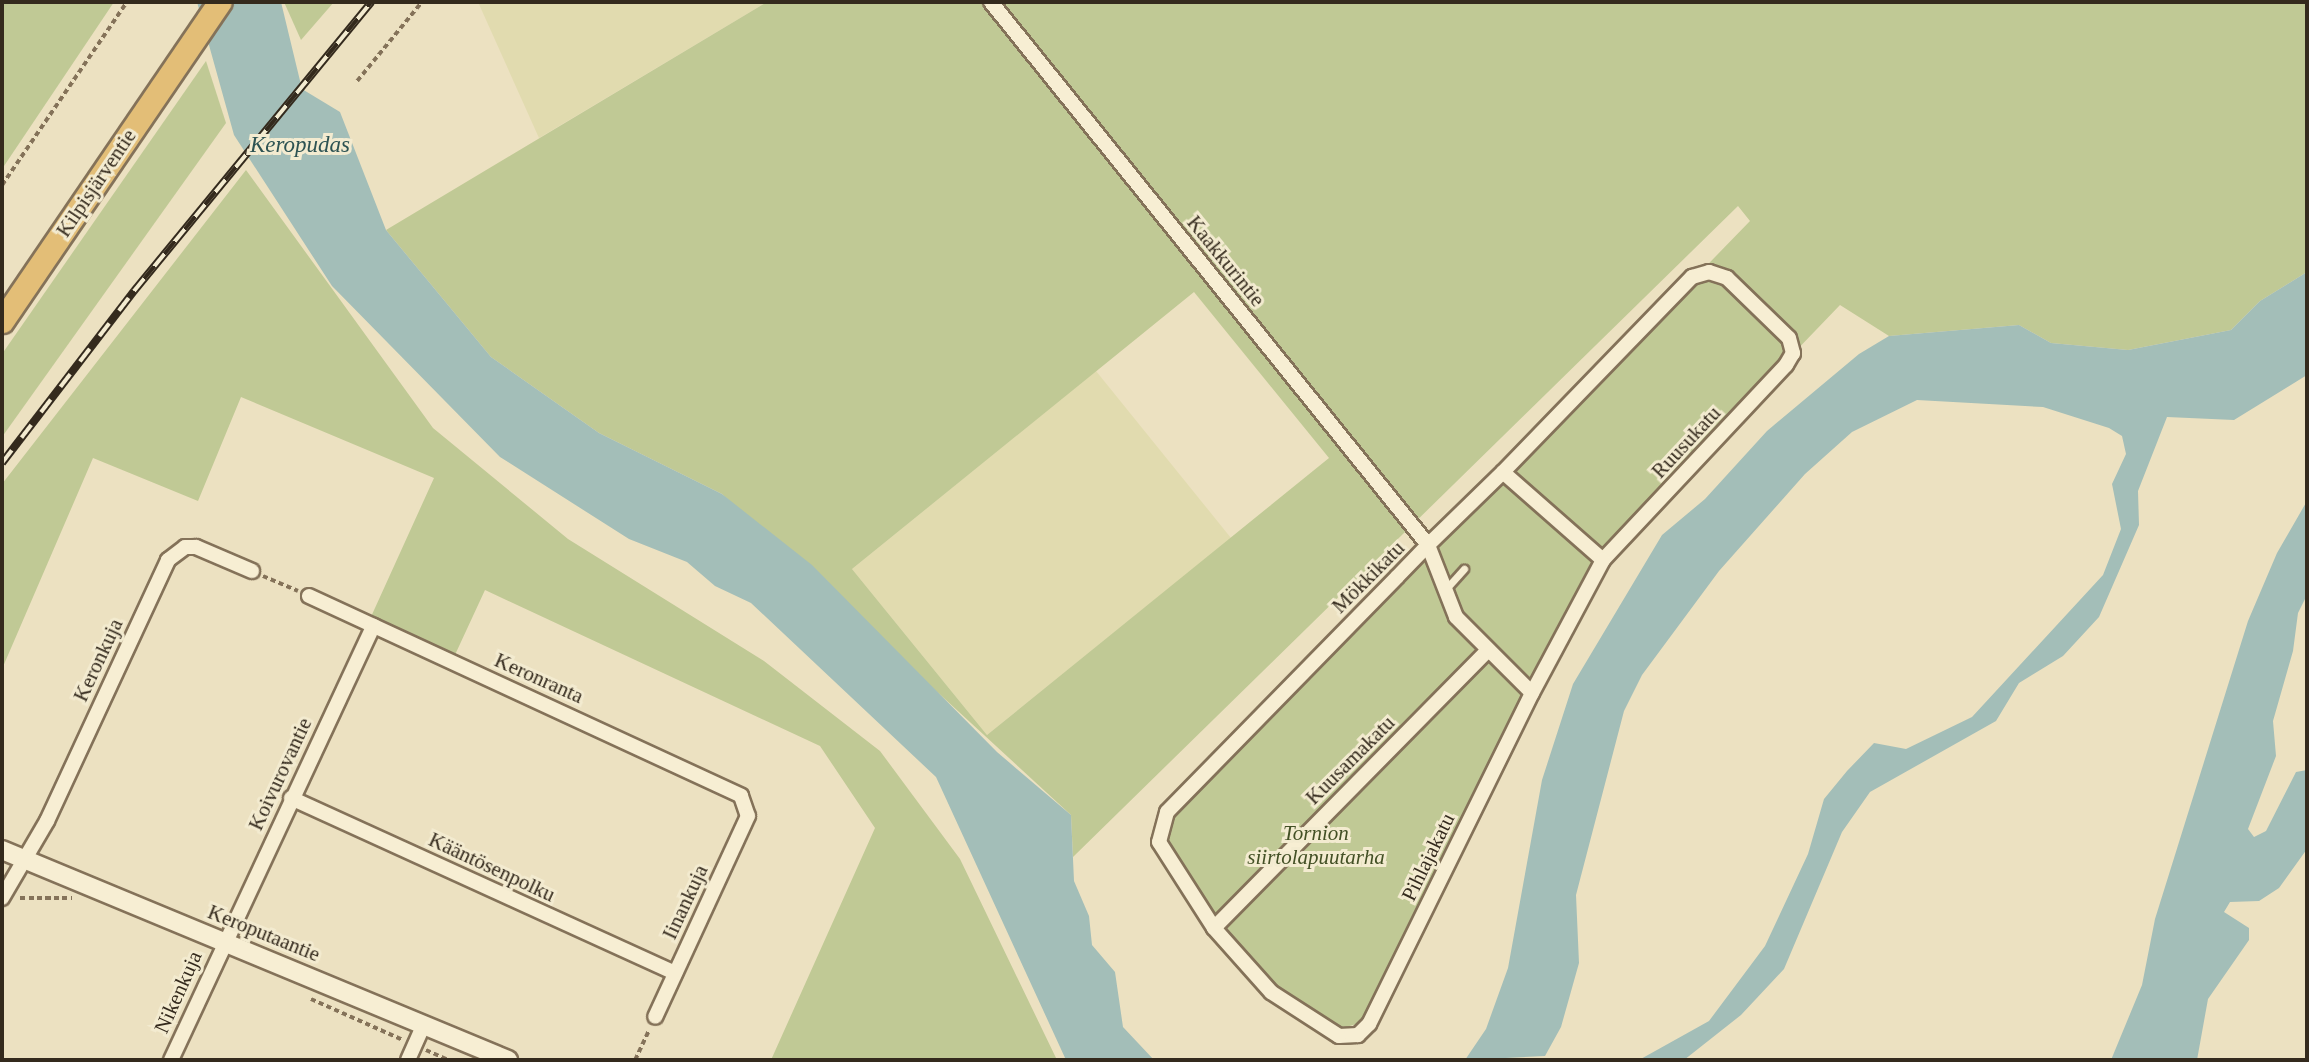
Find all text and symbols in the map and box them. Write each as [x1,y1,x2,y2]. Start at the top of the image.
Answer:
street label: Kilpisjärventie [51,124,141,242]
water label: Keropudas [250,131,350,159]
street label: Kaakkurintie [1182,210,1270,312]
street label: Ruusukatu [1646,401,1726,483]
street label: Mökkikatu [1327,536,1409,618]
street label: Keronkuja [68,615,128,705]
street label: Keronranta [491,647,587,709]
street label: Kuusamakatu [1300,710,1400,810]
street label: Koivurovantie [243,714,317,834]
street label: Pihlajakatu [1396,809,1460,905]
park label: Tornion siirtolapuutarha [1247,820,1385,870]
street label: Kääntösenpolku [425,827,559,907]
street label: Iinankuja [657,861,713,943]
street label: Keroputaantie [204,899,324,967]
street label: Nikenkuja [149,947,207,1037]

